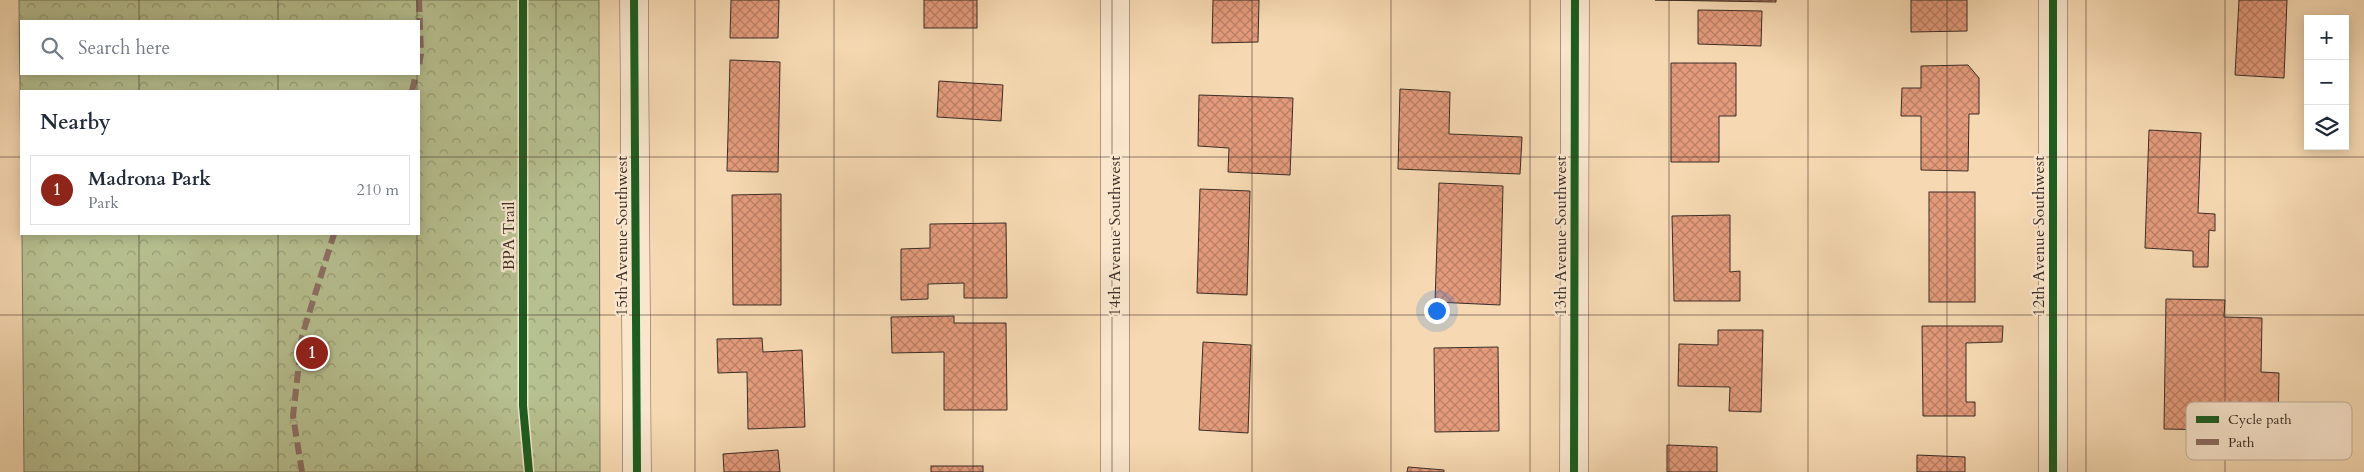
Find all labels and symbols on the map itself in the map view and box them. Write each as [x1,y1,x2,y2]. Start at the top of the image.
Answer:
street label: 15th Avenue Southwest [611,156,633,316]
street label: 14th Avenue Southwest [1104,156,1126,316]
street label: 13th Avenue Southwest [1550,156,1572,316]
street label: 12th Avenue Southwest [2028,156,2050,316]
street label: BPA Trail [498,201,520,271]
your location [1424,298,1450,324]
pin: 1 [296,334,328,372]
legend [2186,402,2352,460]
text: Cycle path [2228,410,2292,429]
text: Path [2228,433,2255,452]

